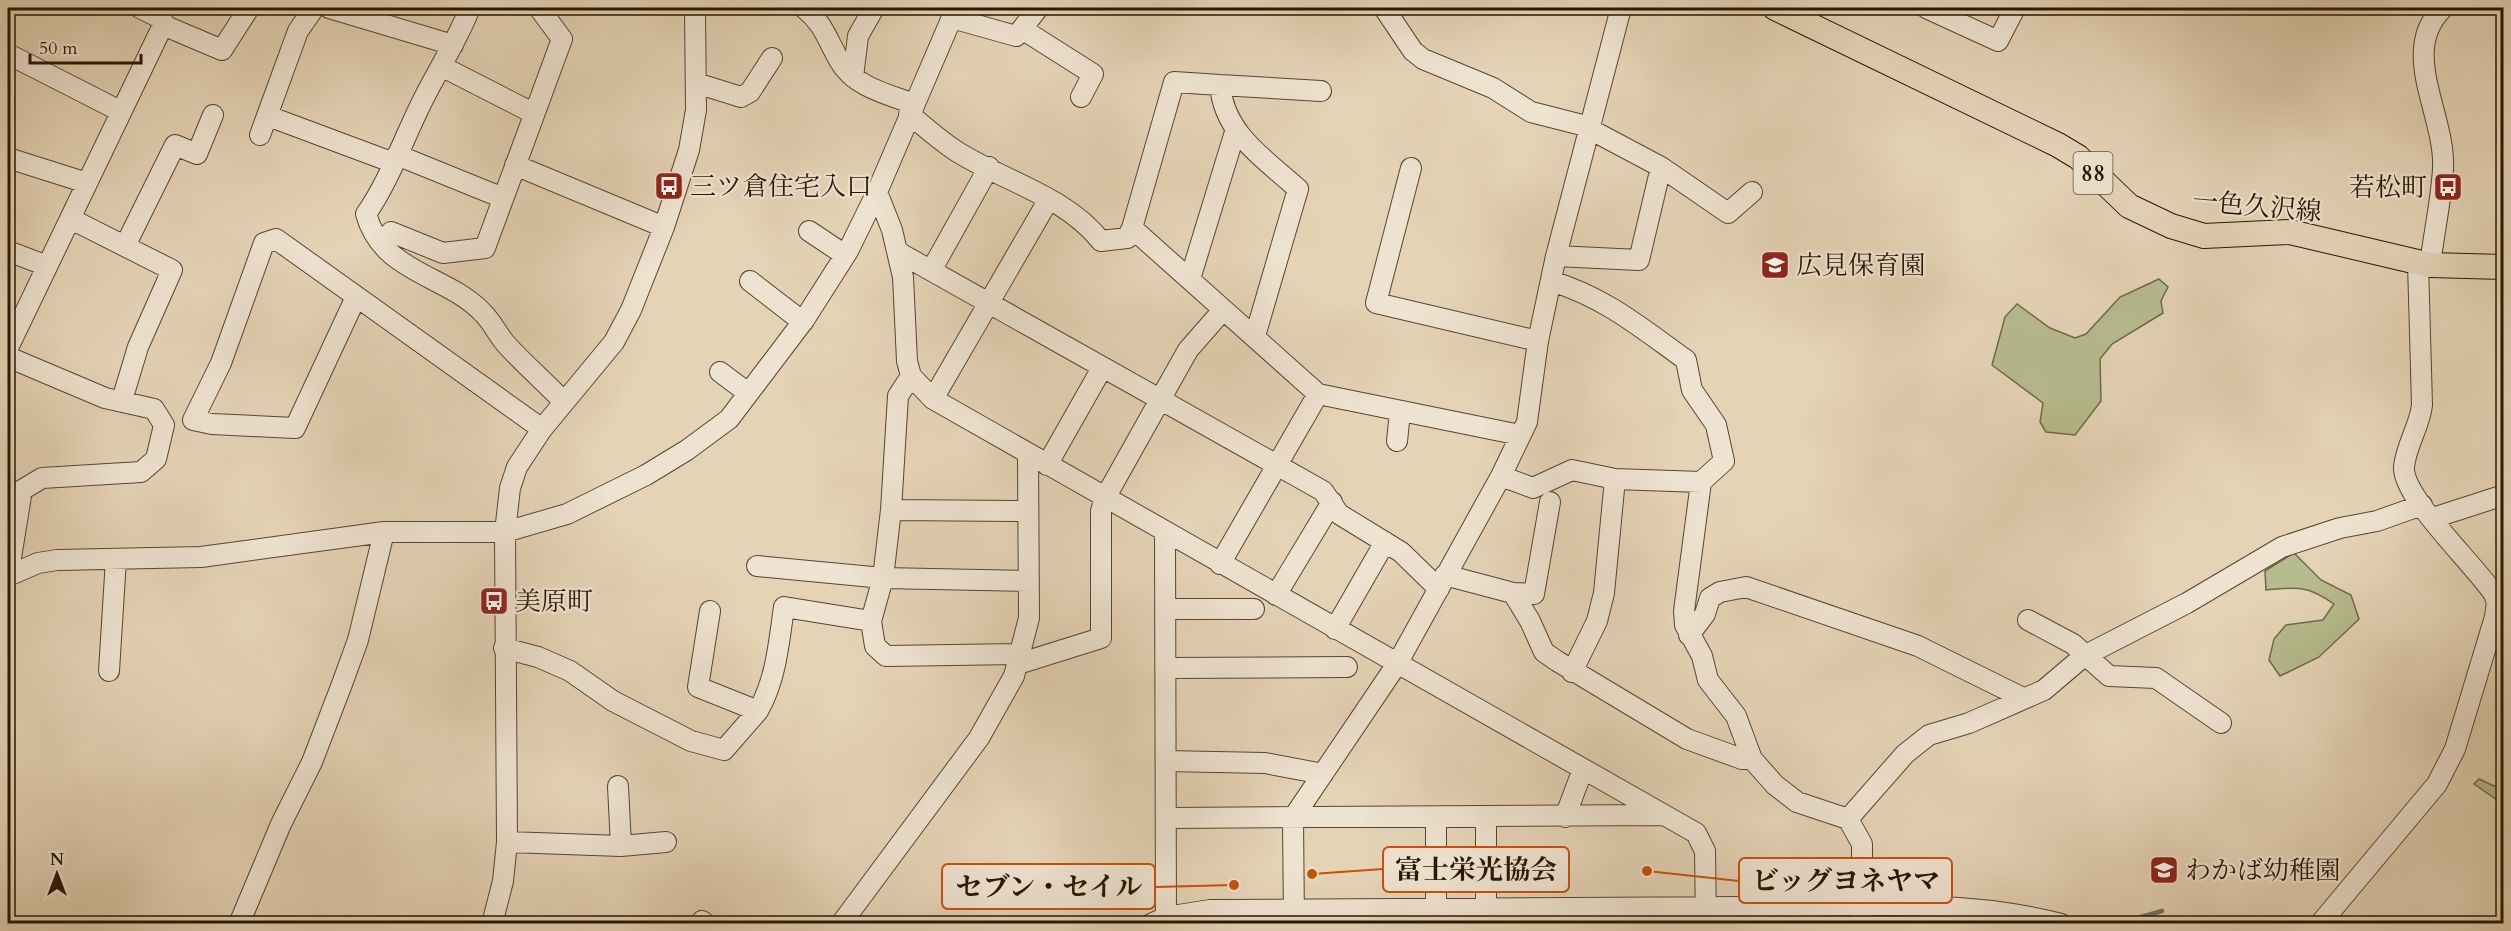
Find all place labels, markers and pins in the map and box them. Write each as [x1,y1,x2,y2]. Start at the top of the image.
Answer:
place label: 三ツ倉住宅入口 [690,169,872,204]
bus stop icon: 三ツ倉住宅入口 [653,170,685,202]
place label: 若松町 [2349,170,2427,205]
bus stop icon: 若松町 [2432,171,2464,203]
place label: 広見保育園 [1796,248,1926,283]
school or university icon: 広見保育園 [1759,249,1791,281]
place label: 美原町 [515,584,593,619]
bus stop icon: 美原町 [478,585,510,617]
callout: 富士栄光協会 [1383,847,1569,892]
place label: わかば幼稚園 [2185,853,2341,888]
school or university icon: わかば幼稚園 [2148,854,2180,886]
callout: ビッグヨネヤマ [1739,858,1952,903]
callout: セブン・セイル [942,864,1155,909]

